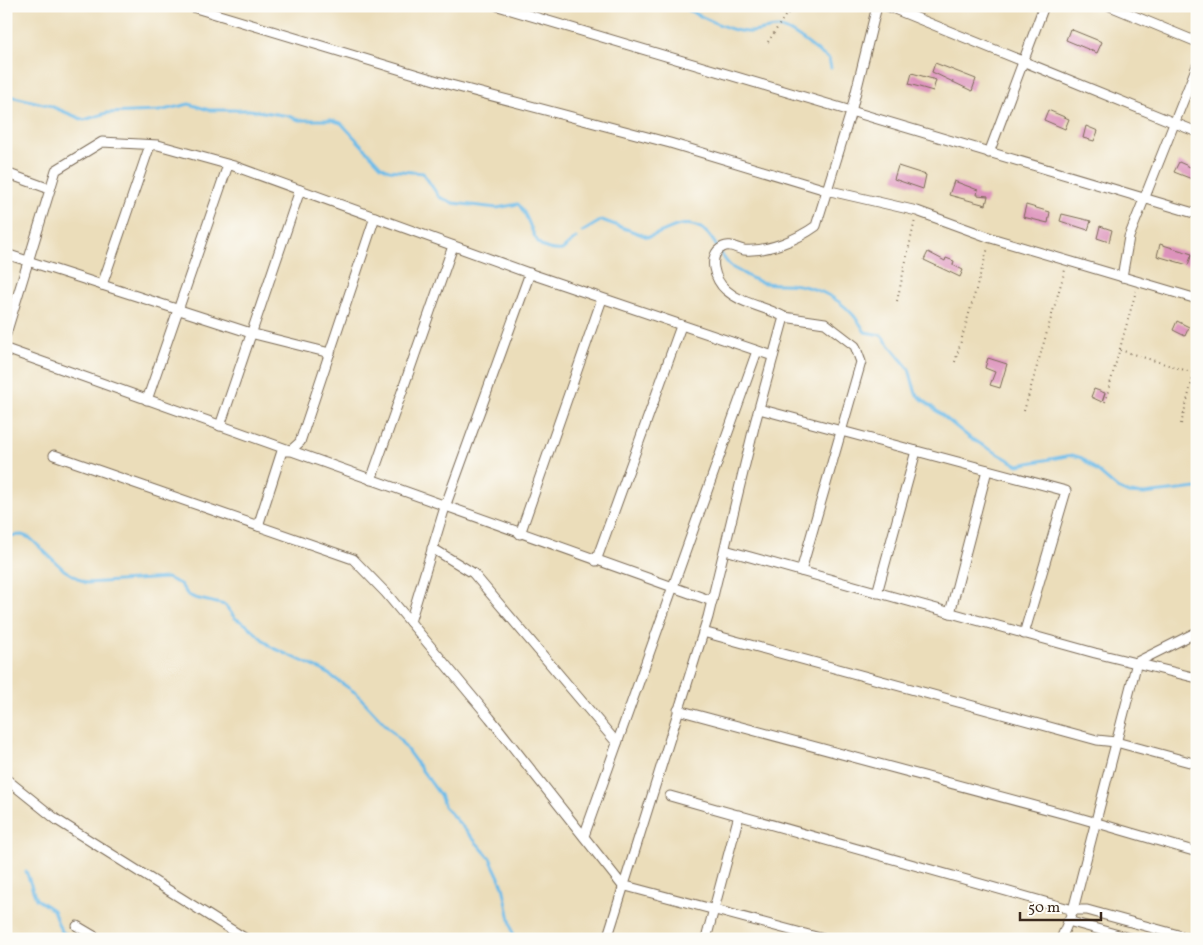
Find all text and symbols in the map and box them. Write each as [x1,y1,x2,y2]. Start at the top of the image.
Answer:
scale bar [1020,890,1102,922]
text: 50 m [1028,898,1060,919]

